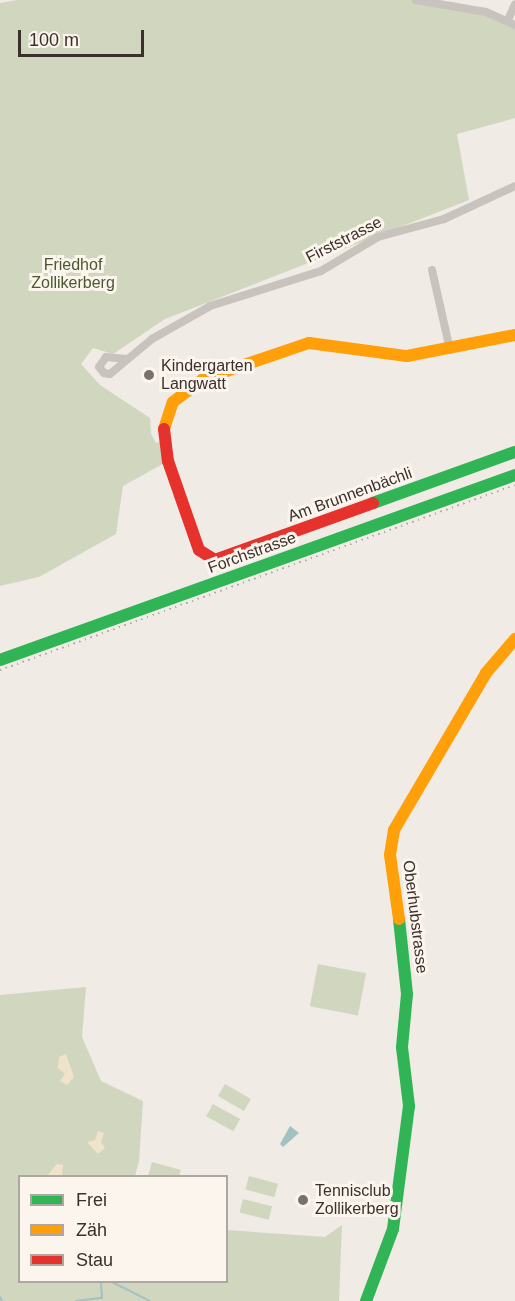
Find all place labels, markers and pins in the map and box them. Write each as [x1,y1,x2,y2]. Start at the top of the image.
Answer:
place label: Kindergarten Langwatt [161,356,253,394]
marker: Kindergarten Langwatt [142,368,156,382]
place label: Tennisclub Zollikerberg [315,1181,399,1219]
marker: Tennisclub Zollikerberg [296,1193,310,1207]

